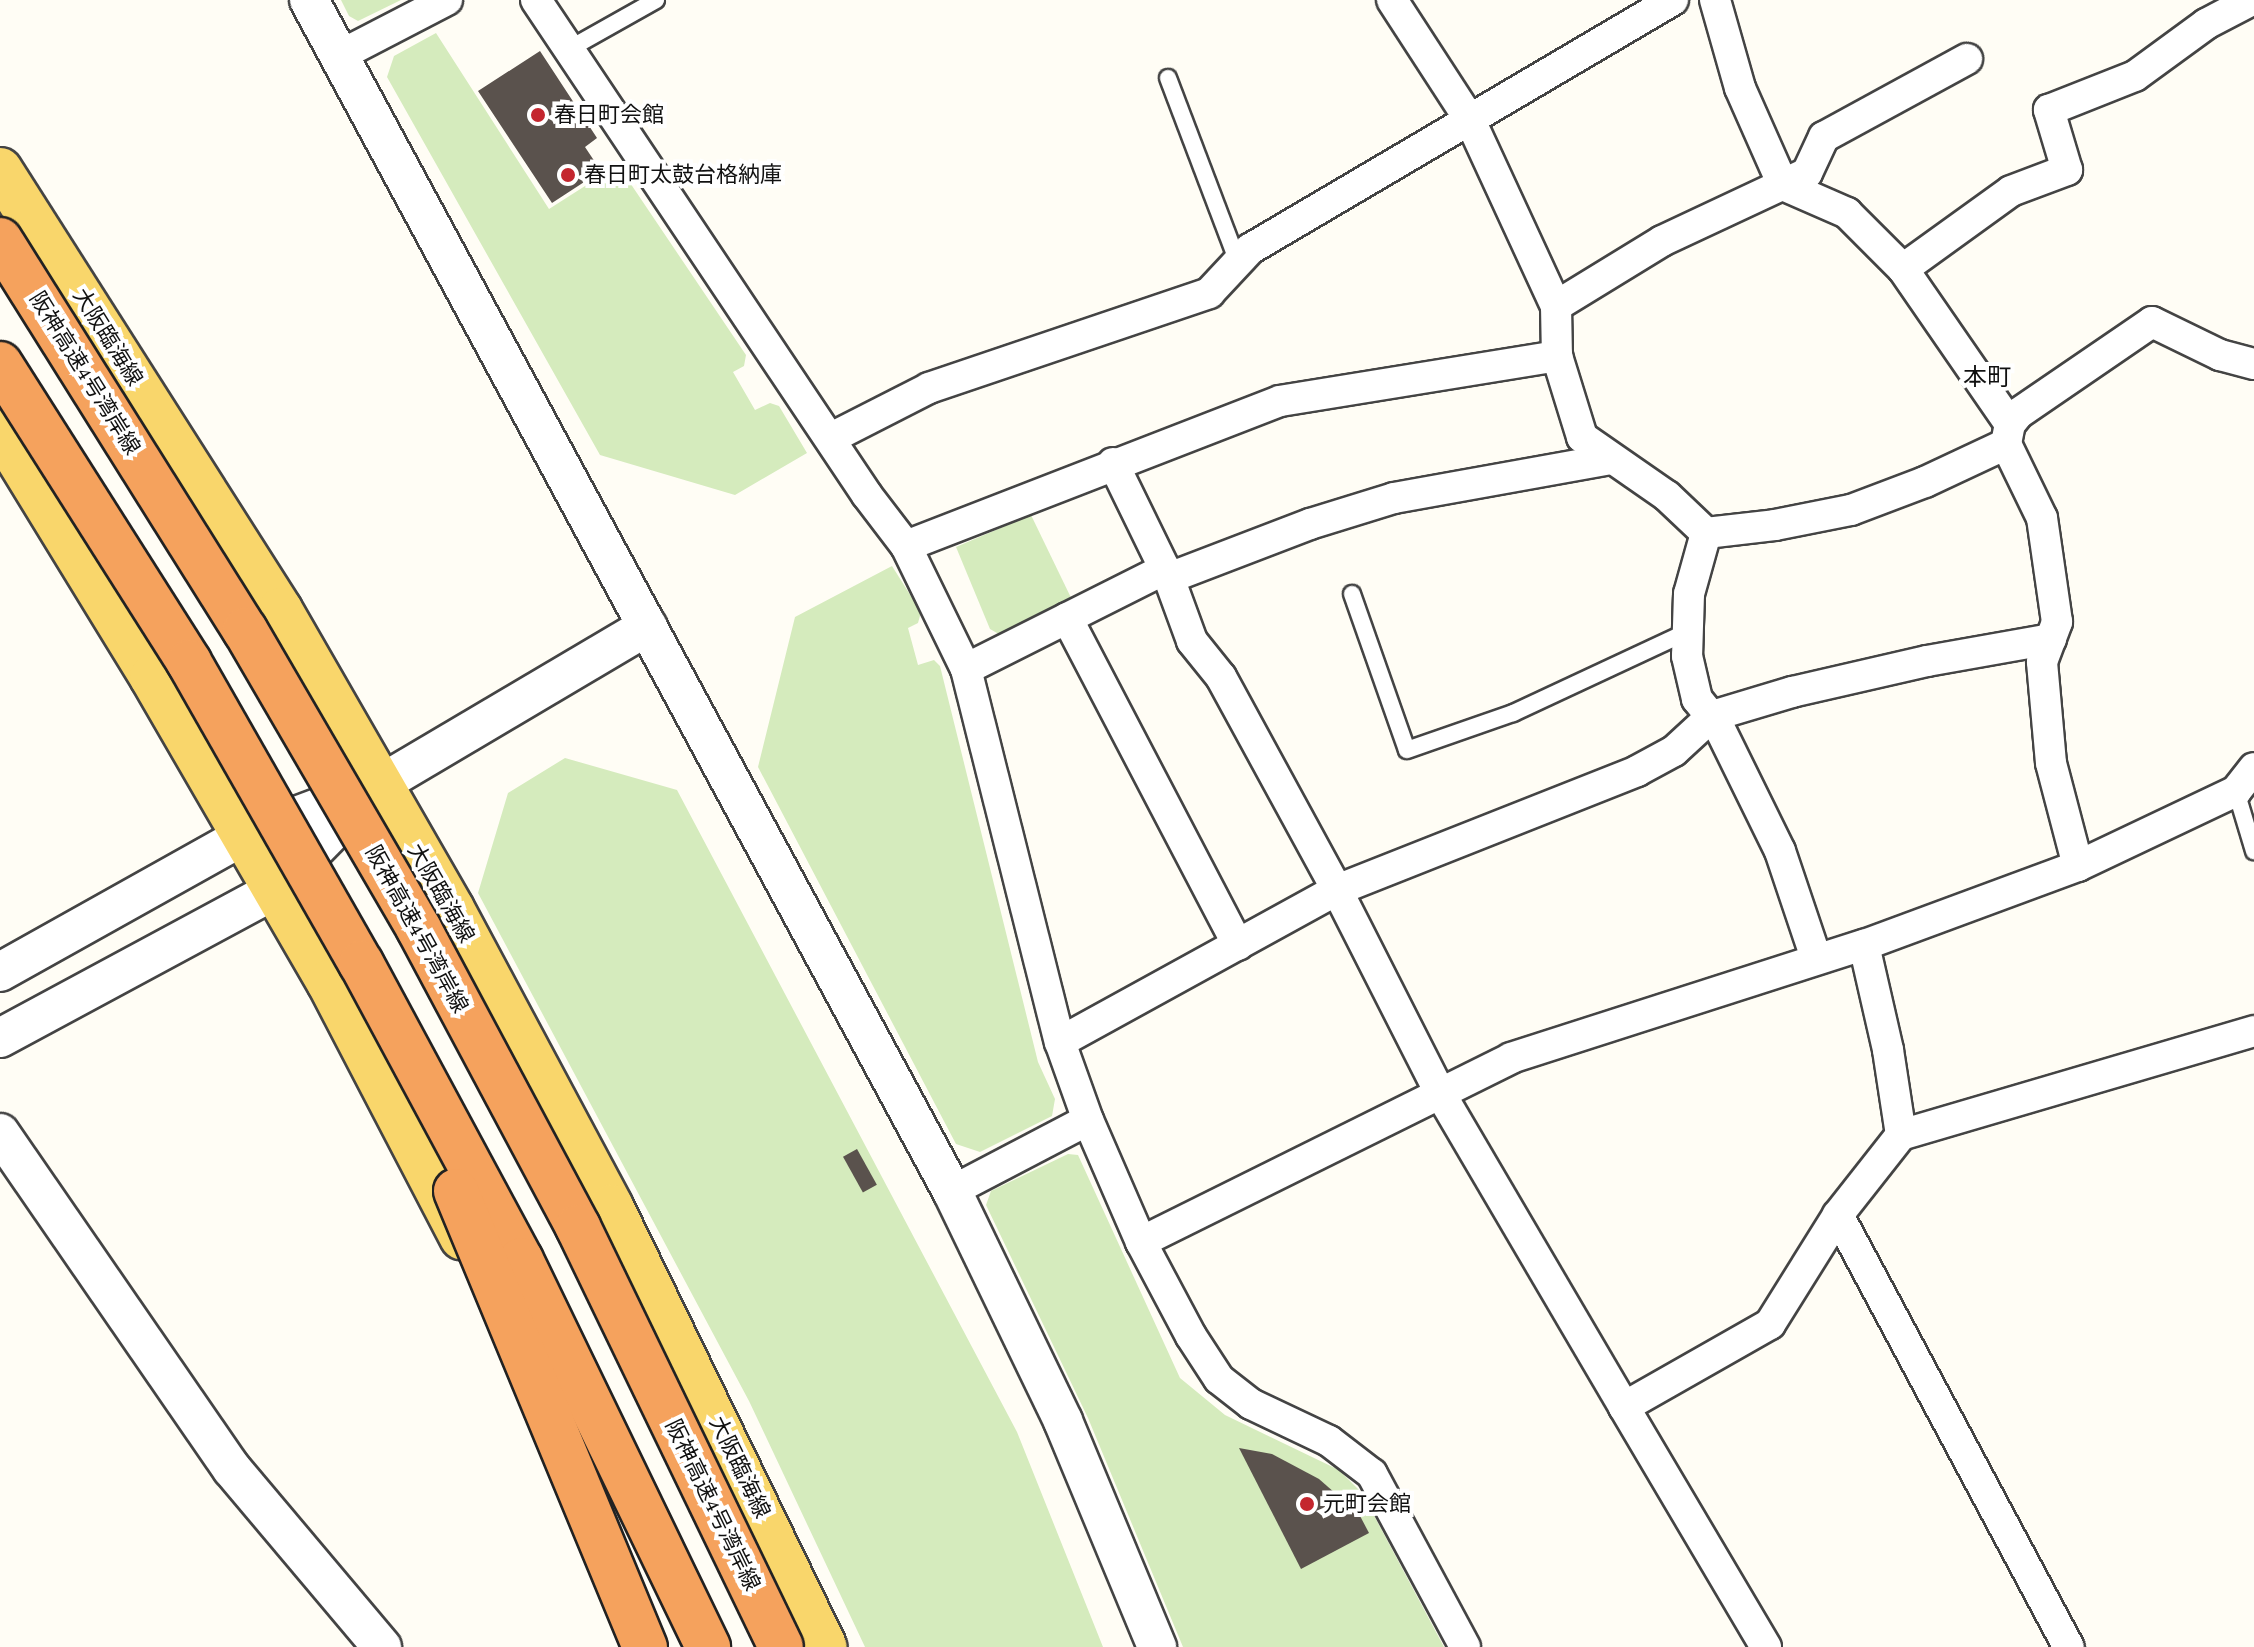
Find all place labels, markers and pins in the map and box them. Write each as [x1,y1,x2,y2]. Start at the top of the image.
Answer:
place label: 春日町会館 [554,102,664,128]
marker: 春日町会館 [529,106,547,124]
place label: 春日町太鼓台格納庫 [584,162,782,188]
marker: 春日町太鼓台格納庫 [559,166,577,184]
place label: 元町会館 [1323,1491,1411,1517]
marker: 元町会館 [1298,1495,1316,1513]

